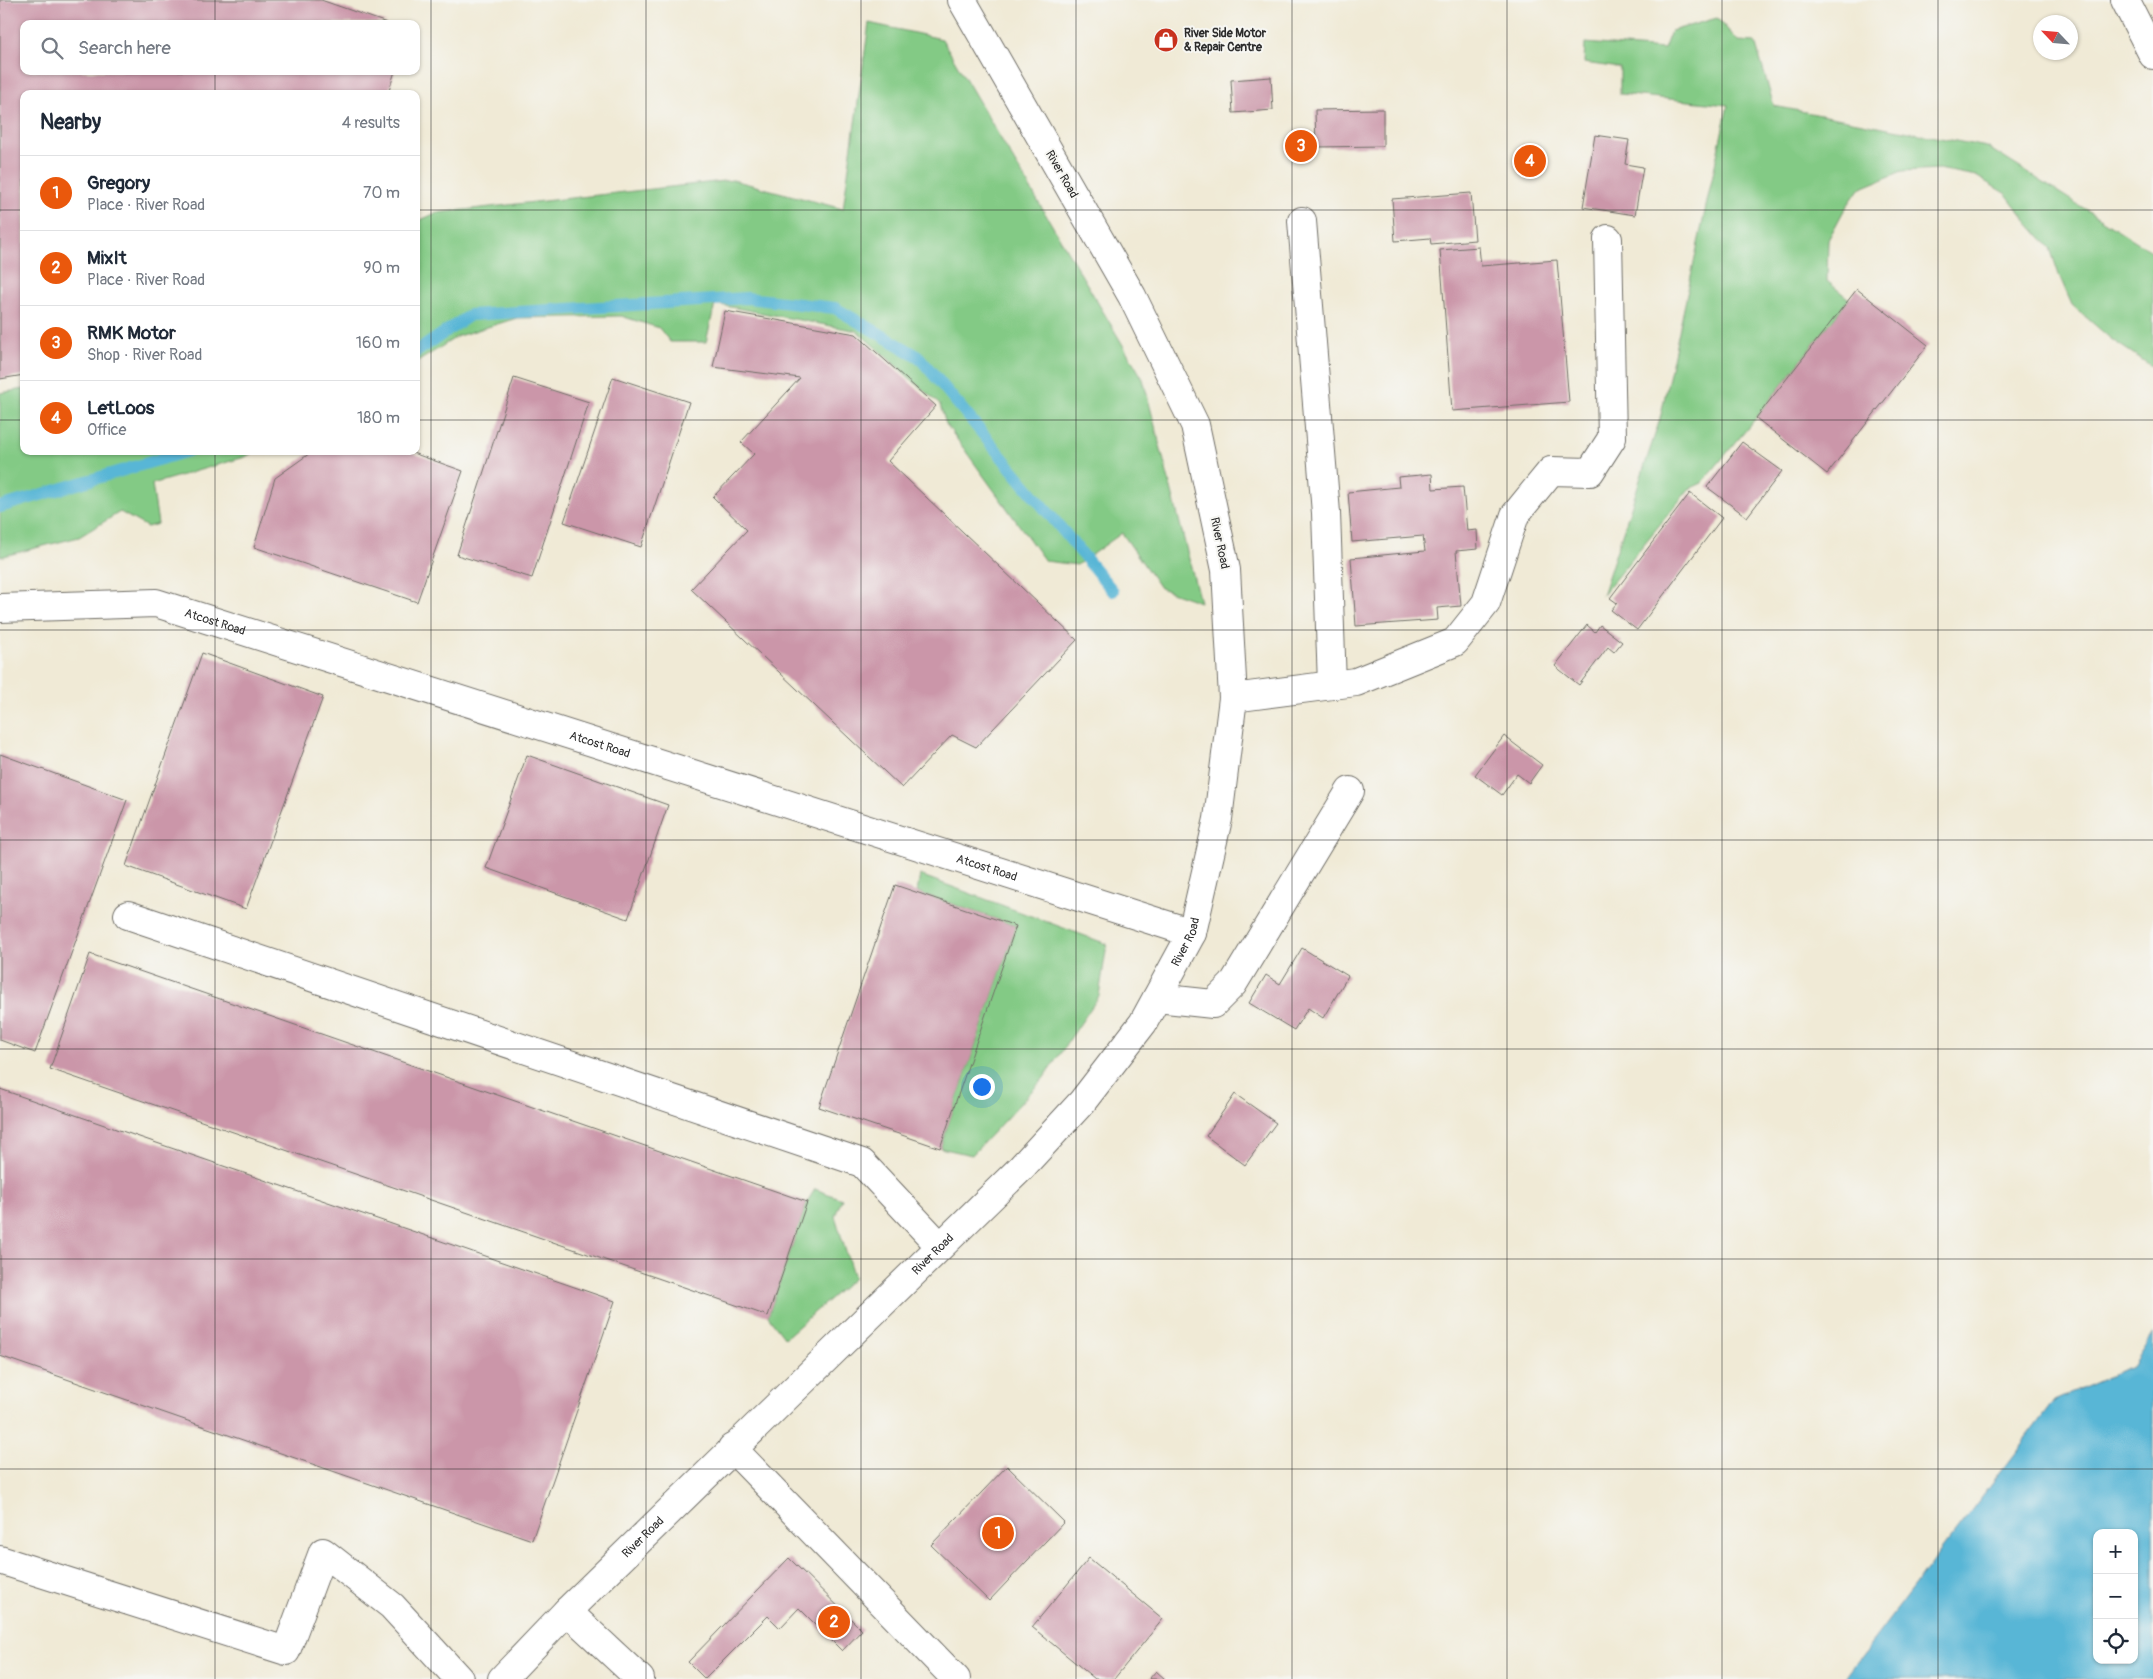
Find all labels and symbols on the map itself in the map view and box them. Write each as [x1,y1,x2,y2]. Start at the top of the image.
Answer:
north arrow [2033,15,2078,60]
place label: River Side Motor & Repair Centre [1184,26,1267,55]
shop icon: River Side Motor & Repair Centre [1153,27,1179,53]
pin: 3 [1285,127,1317,165]
pin: 4 [1514,142,1546,180]
street label: River Road [1042,148,1081,201]
street label: River Road [1207,516,1232,570]
street label: Atcost Road [183,606,247,639]
street label: Atcost Road [568,728,632,762]
street label: Atcost Road [954,851,1019,885]
street label: River Road [1168,916,1203,969]
your location [969,1074,995,1100]
street label: River Road [909,1231,957,1278]
street label: River Road [619,1514,667,1561]
pin: 1 [982,1514,1014,1552]
pin: 2 [818,1603,850,1641]

